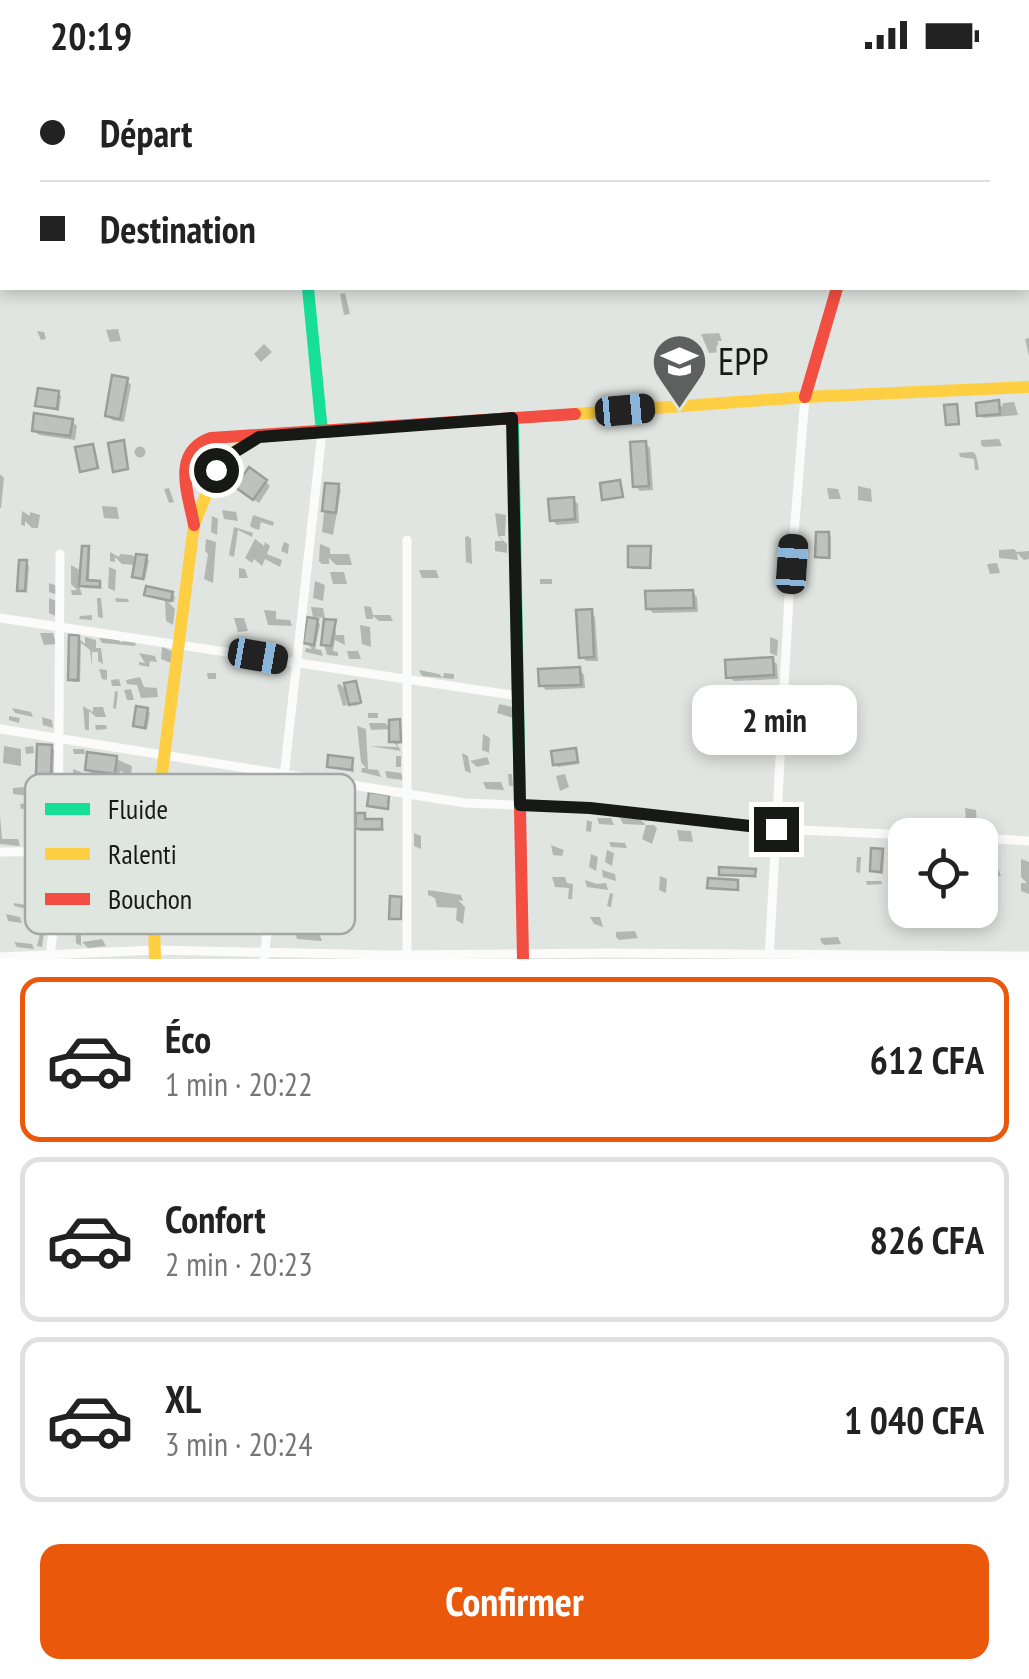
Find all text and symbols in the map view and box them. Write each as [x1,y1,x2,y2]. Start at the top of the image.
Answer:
text: 20:19 [50,11,132,60]
text: Départ [100,108,192,157]
text: Destination [100,204,256,253]
school or university icon: EPP [649,332,709,411]
place label: EPP [718,336,769,385]
car [594,392,656,428]
route start [194,448,239,493]
car [775,533,809,595]
car [226,636,290,676]
callout: 2 min [694,684,858,754]
text: 2 min [742,699,807,741]
legend [25,774,355,934]
text: Fluide [108,790,168,827]
route end [754,807,799,852]
map controls [888,818,998,928]
button: locate [888,818,998,928]
text: Ralenti [108,835,177,872]
text: Bouchon [108,880,192,917]
text: Éco [165,1014,211,1063]
icon: car [45,1015,135,1105]
text: 612 CFA [870,1035,984,1084]
text: 1 min · 20:22 [165,1063,313,1105]
text: Confort [165,1194,265,1243]
icon: car [45,1195,135,1285]
text: 826 CFA [870,1215,984,1264]
text: 2 min · 20:23 [165,1243,313,1285]
text: XL [165,1374,201,1423]
icon: car [45,1375,135,1465]
text: 1 040 CFA [844,1395,984,1444]
text: 3 min · 20:24 [165,1423,313,1465]
button: Confirmer [40,1544,989,1659]

